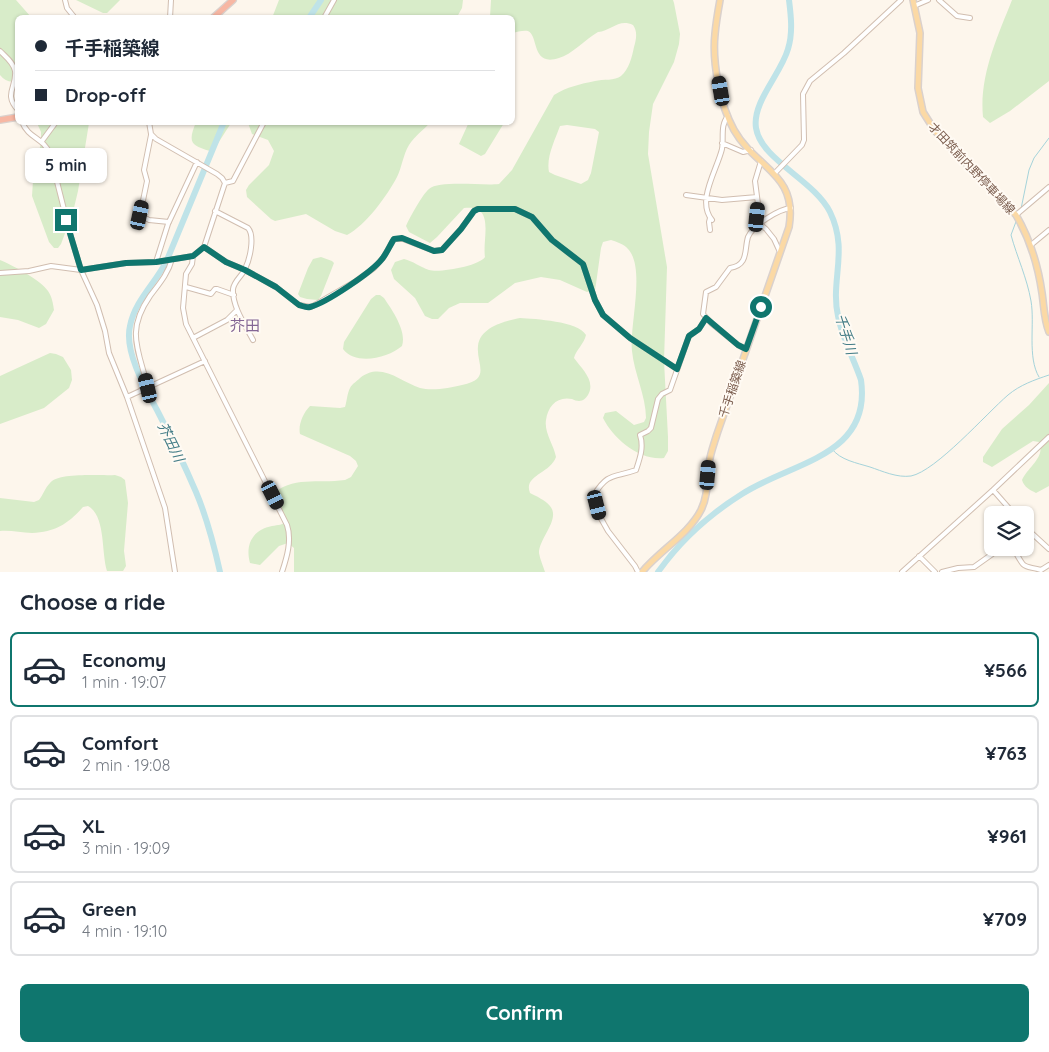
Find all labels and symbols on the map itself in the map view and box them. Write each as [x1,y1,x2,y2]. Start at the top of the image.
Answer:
car [711,75,730,107]
street label: 才田筑前内野停車場線 [926,119,1018,217]
callout: 5 min [25,148,107,182]
car [129,199,150,231]
car [747,201,766,233]
route end [55,209,77,231]
route start [750,296,772,318]
water label: 千手川 [831,311,861,359]
district label: 芥田 [230,316,260,335]
street label: 千手稲築線 [715,358,749,420]
car [137,372,158,404]
water label: 芥田川 [154,419,189,467]
car [699,459,716,491]
car [259,478,286,512]
car [586,489,607,521]

